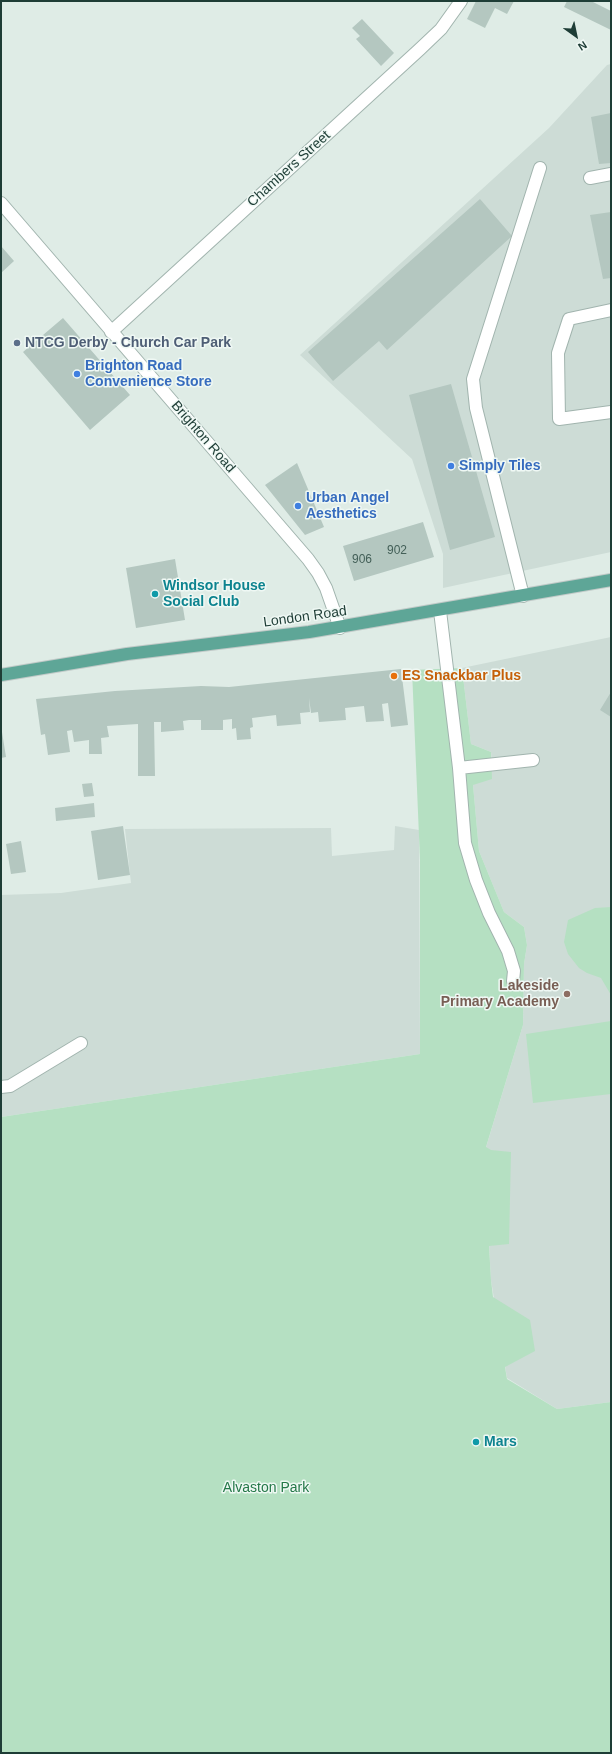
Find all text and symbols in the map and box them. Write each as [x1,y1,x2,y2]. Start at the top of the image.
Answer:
north arrow [556,16,596,56]
text: N [576,39,589,53]
street label: Chambers Street [244,127,334,211]
place label: NTCG Derby - Church Car Park [25,335,231,351]
marker: NTCG Derby - Church Car Park [12,338,22,348]
place label: Brighton Road Convenience Store [85,358,212,390]
marker: Brighton Road Convenience Store [72,369,82,379]
street label: Brighton Road [167,398,239,476]
place label: Simply Tiles [459,458,540,474]
marker: Simply Tiles [446,461,456,471]
place label: Urban Angel Aesthetics [306,490,389,522]
marker: Urban Angel Aesthetics [293,501,303,511]
house number: 902 [387,544,407,558]
house number: 906 [352,553,372,567]
place label: Windsor House Social Club [163,578,266,610]
marker: Windsor House Social Club [150,589,160,599]
street label: London Road [262,603,348,631]
place label: ES Snackbar Plus [402,668,521,684]
marker: ES Snackbar Plus [389,671,399,681]
place label: Lakeside Primary Academy [441,978,559,1010]
marker: Lakeside Primary Academy [562,989,572,999]
place label: Mars [484,1434,517,1450]
marker: Mars [471,1437,481,1447]
park label: Alvaston Park [223,1480,309,1496]

